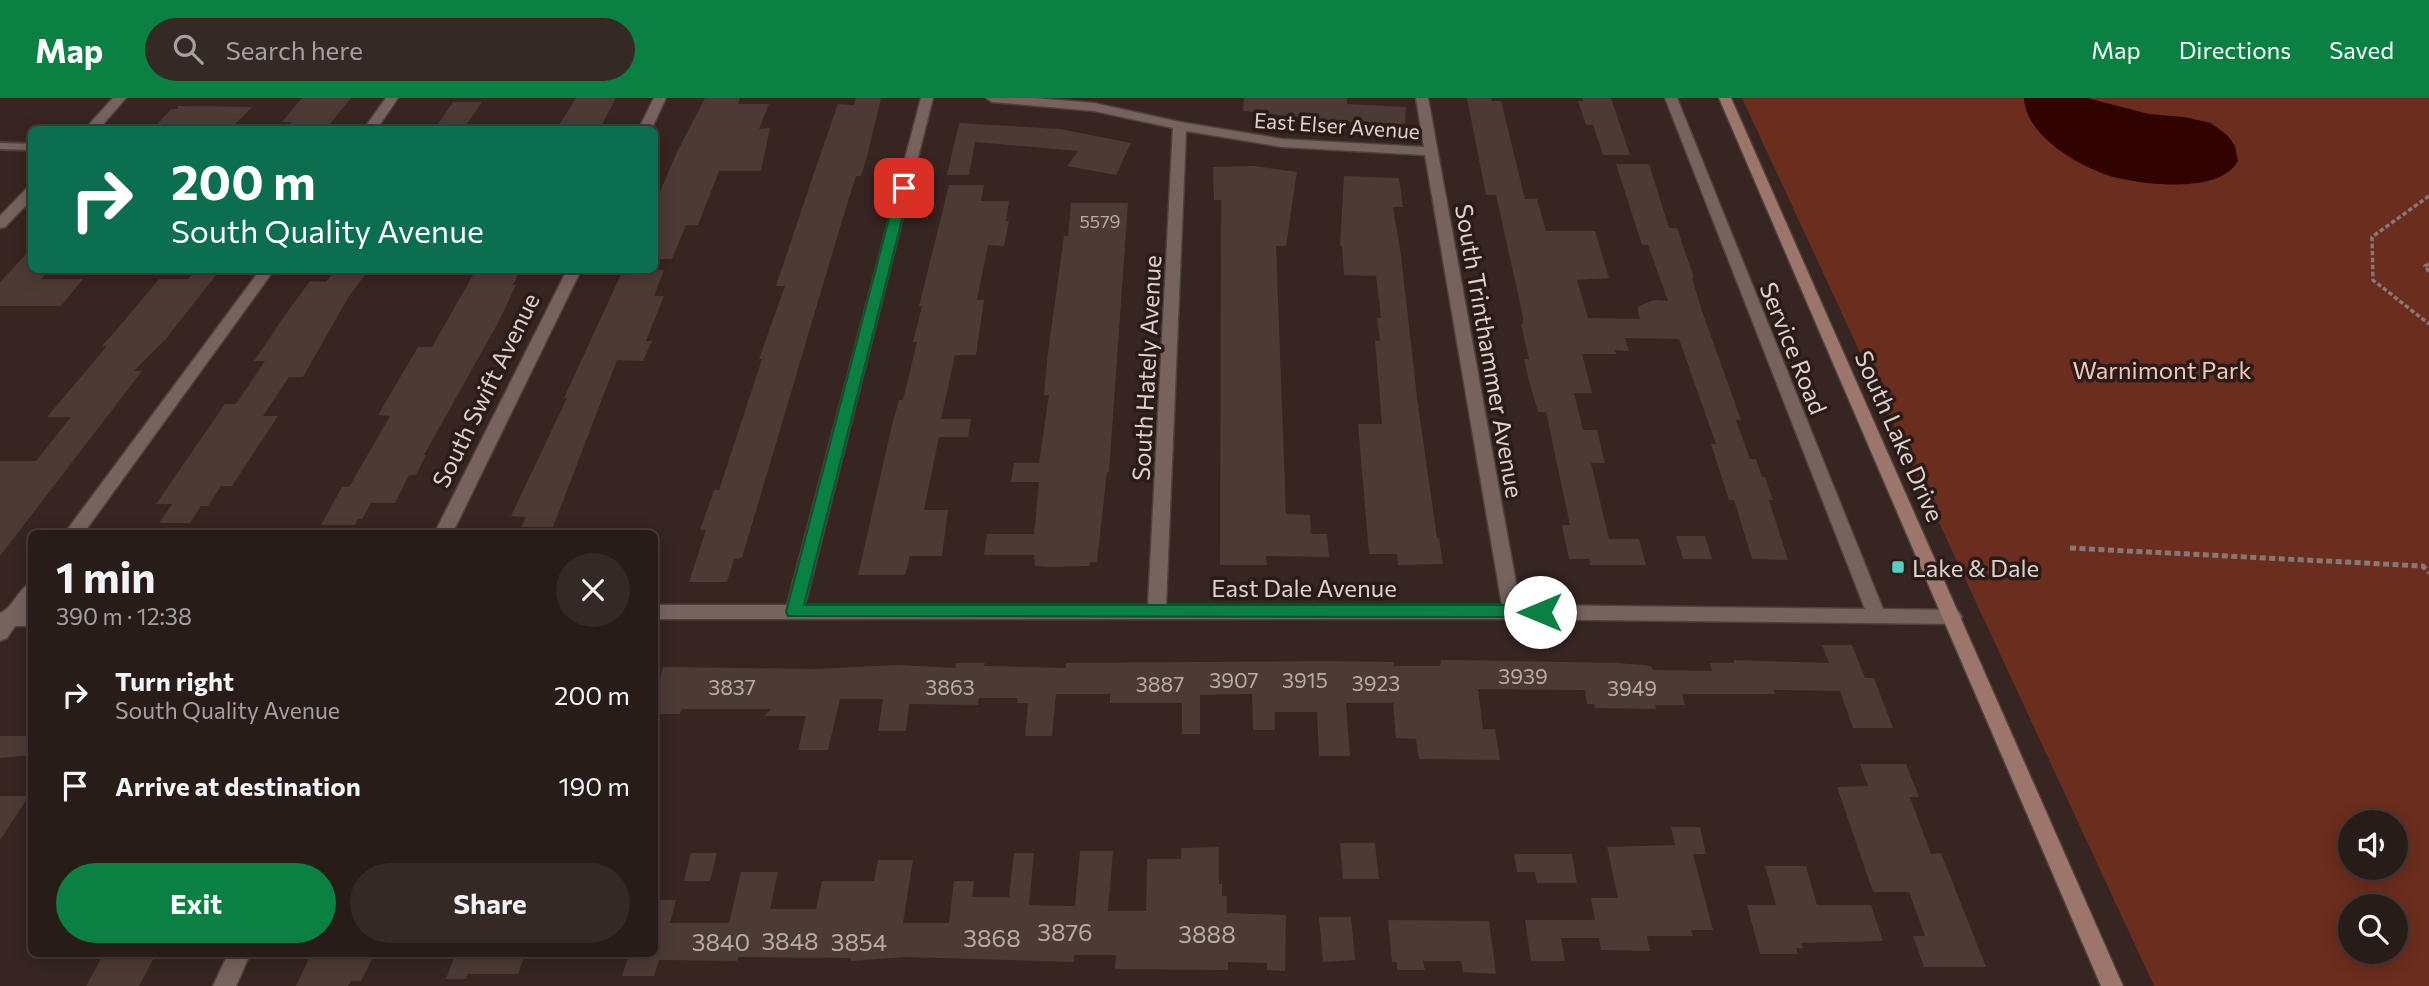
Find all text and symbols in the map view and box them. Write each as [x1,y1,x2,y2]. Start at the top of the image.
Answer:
search box [145,18,635,81]
text: Map [35,29,103,70]
icon: search [169,30,207,68]
text: Search here [225,34,363,65]
text: Map [2091,35,2141,64]
text: Directions [2179,35,2291,64]
text: Saved [2329,35,2394,64]
street label: East Elser Avenue [1253,107,1421,143]
text: 200 m [171,150,316,210]
icon: right [56,154,147,245]
pin [874,158,934,218]
icon: arrive [885,169,923,207]
street label: South Trinthammer Avenue [1450,202,1530,500]
text: South Quality Avenue [171,210,484,250]
house number: 5579 [1079,210,1121,232]
street label: South Hately Avenue [1126,254,1166,482]
street label: Service Road [1754,278,1834,418]
street label: South Swift Avenue [425,288,545,492]
street label: South Lake Drive [1849,346,1951,526]
park label: Warnimont Park [2073,355,2251,384]
text: 1 min [56,550,156,602]
button: close [556,553,630,627]
place label: Lake & Dale [1912,553,2039,582]
marker: Lake & Dale [1890,559,1906,575]
street label: East Dale Avenue [1211,573,1397,602]
position arrow [1503,575,1577,649]
text: 390 m · 12:38 [56,602,192,630]
house number: 3939 [1498,663,1548,688]
text: Turn right [115,665,234,696]
house number: 3907 [1209,667,1259,692]
house number: 3915 [1282,667,1328,692]
house number: 3923 [1352,670,1400,695]
house number: 3887 [1136,671,1184,696]
house number: 3837 [708,674,756,699]
house number: 3863 [925,674,975,699]
house number: 3949 [1607,675,1657,700]
icon: right [56,676,94,714]
text: 200 m [554,679,630,710]
text: South Quality Avenue [115,696,340,724]
icon: arrive [56,767,94,805]
text: Arrive at destination [115,770,361,801]
text: 190 m [558,770,630,801]
map controls [2338,810,2408,964]
button: sound [2338,810,2408,880]
button: Exit [56,863,336,943]
button: Share [350,863,630,943]
button: search [2338,894,2408,964]
house number: 3876 [1037,917,1093,946]
house number: 3888 [1178,919,1236,948]
house number: 3868 [963,923,1021,952]
house number: 3848 [761,926,819,955]
house number: 3840 [692,927,750,956]
house number: 3854 [831,927,887,956]

